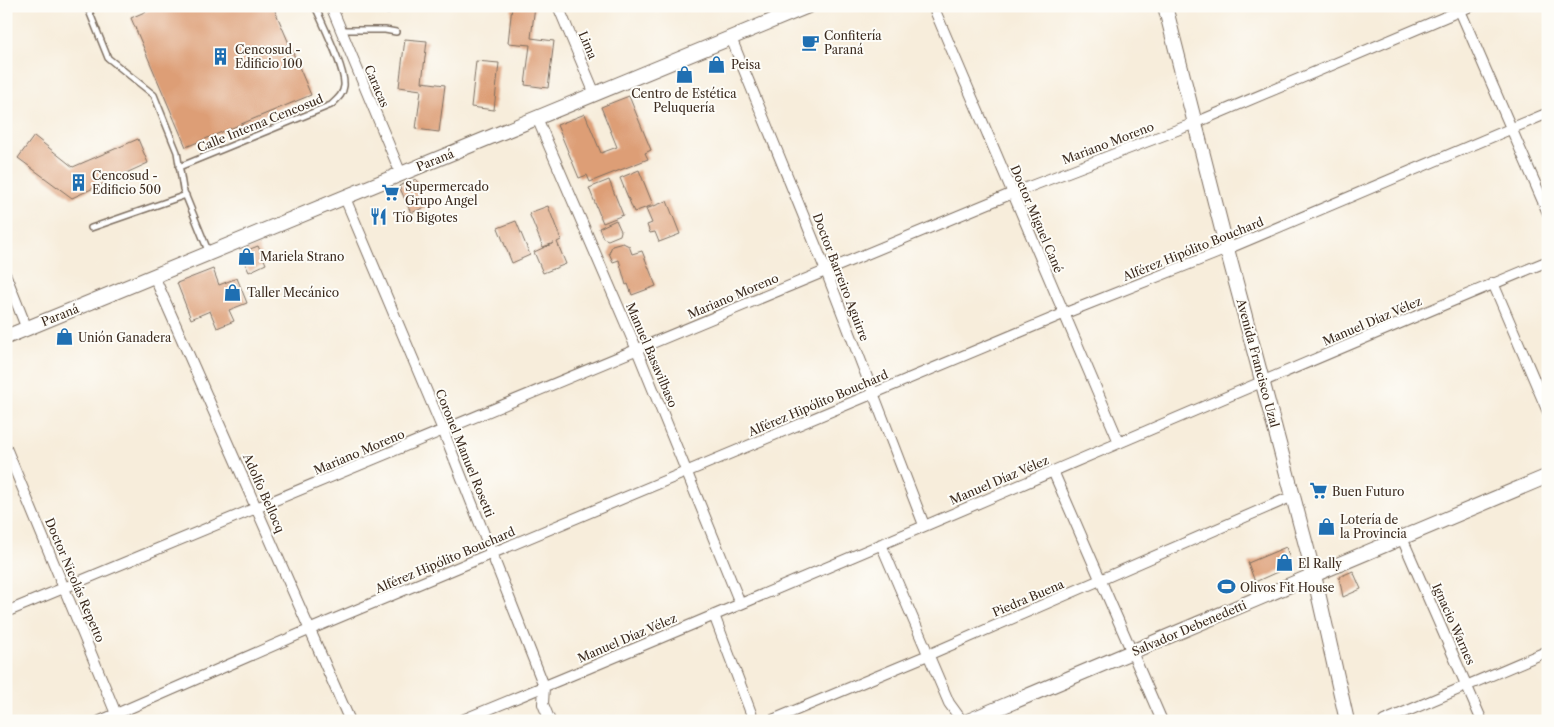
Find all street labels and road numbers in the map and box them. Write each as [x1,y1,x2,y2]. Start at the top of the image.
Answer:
street label: Lima [575,29,601,62]
street label: Caracas [361,62,393,110]
street label: Calle Interna Cencosud [195,91,326,155]
street label: Mariano Moreno [1060,119,1156,167]
street label: Paraná [414,145,457,174]
street label: Doctor Miguel Cané [1007,163,1067,275]
street label: Doctor Barreiro Aguirre [810,211,872,343]
street label: Alférez Hipólito Bouchard [1119,214,1266,285]
street label: Mariano Moreno [685,270,781,322]
street label: Manuel Díaz Vélez [1320,293,1424,349]
street label: Avenida Francisco Uzal [1233,296,1283,429]
street label: Paraná [39,300,82,329]
street label: Manuel Basavilbaso [623,300,681,410]
street label: Alférez Hipólito Bouchard [745,366,891,440]
street label: Coronel Manuel Rosetti [432,387,498,520]
street label: Mariano Moreno [311,426,407,478]
street label: Adolfo Bellocq [239,450,288,535]
street label: Manuel Díaz Vélez [947,452,1051,508]
street label: Doctor Nicolás Repetto [42,515,108,645]
street label: Alférez Hipólito Bouchard [372,523,518,597]
street label: Piedra Buena [990,576,1067,620]
street label: Ignacio Warnes [1429,581,1479,667]
street label: Salvador Debenedetti [1130,597,1249,659]
street label: Manuel Díaz Vélez [575,610,679,666]

